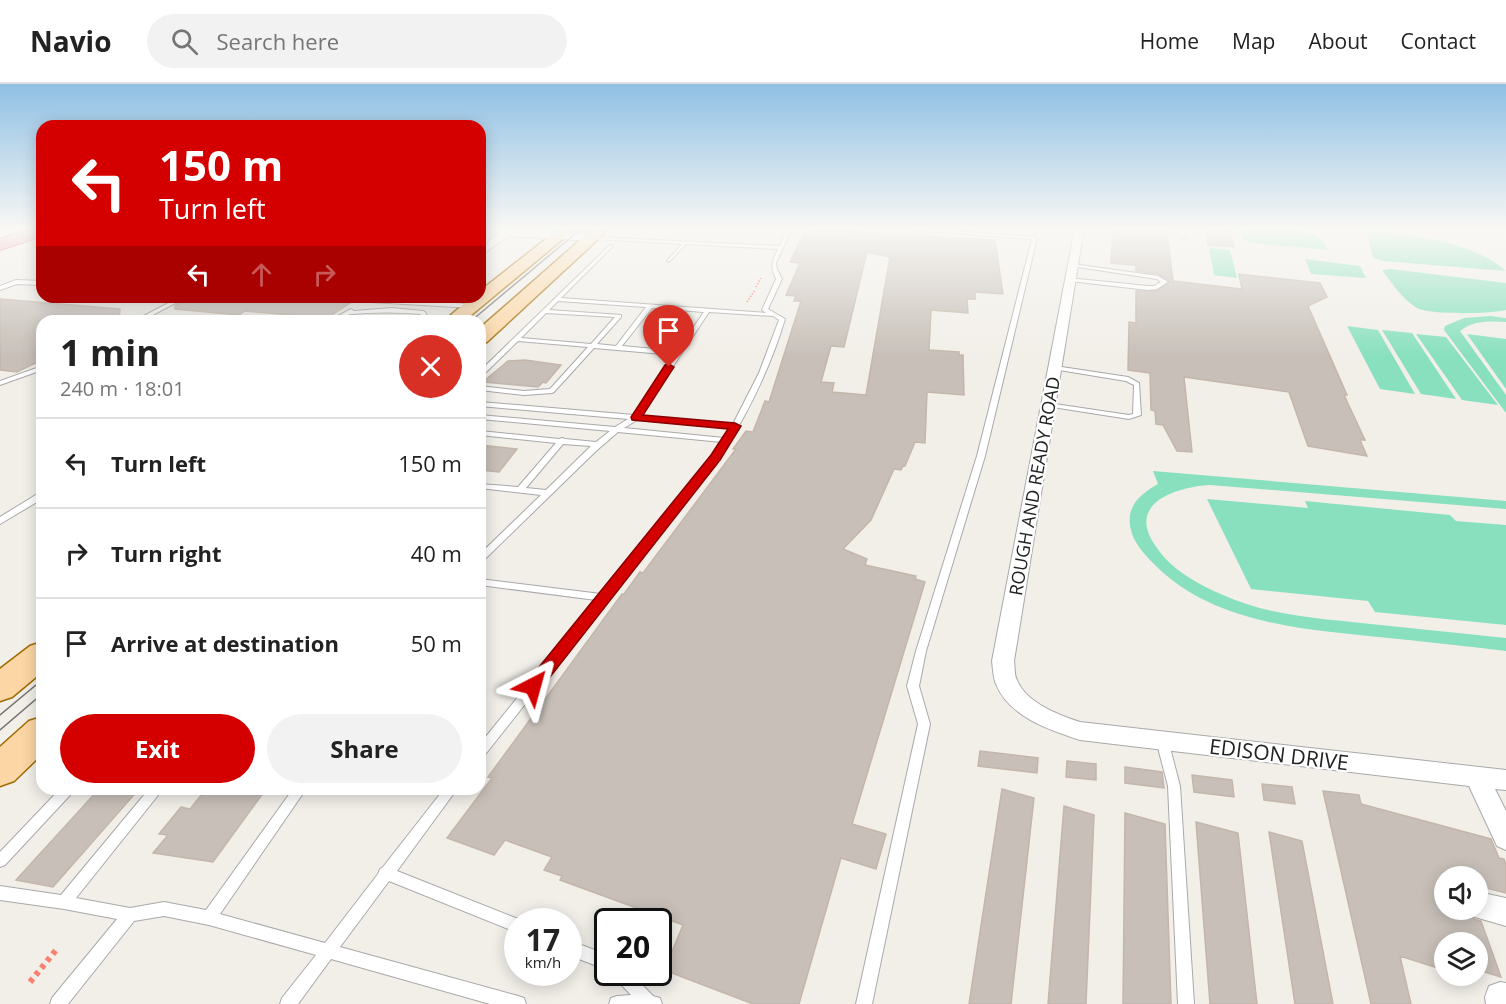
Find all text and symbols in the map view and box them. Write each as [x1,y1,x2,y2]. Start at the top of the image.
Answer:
search box [147,14,567,68]
text: Navio [30,22,111,60]
icon: search [168,25,201,58]
text: Search here [216,26,339,56]
text: Home [1140,27,1199,55]
text: Map [1232,27,1275,55]
text: About [1308,27,1368,55]
text: Contact [1401,27,1476,55]
text: 150 m [159,136,283,193]
icon: left [60,144,138,222]
text: Turn left [159,190,266,227]
icon: left [182,258,215,291]
icon: ahead [245,258,278,291]
icon: right [308,258,341,291]
pin [643,305,694,367]
icon: arrive [652,314,685,347]
text: 1 min [60,328,160,377]
button: close [399,335,462,398]
text: 240 m · 18:01 [60,375,185,402]
street label: ROUGH AND READY ROAD [1003,375,1065,597]
icon: left [60,447,93,480]
text: Turn left [111,448,206,478]
text: 150 m [398,448,462,478]
icon: right [60,537,93,570]
text: Turn right [111,538,222,568]
text: 40 m [411,538,462,568]
icon: arrive [60,627,93,660]
text: Arrive at destination [111,628,339,658]
text: 50 m [411,628,462,658]
position arrow [501,654,565,718]
button: Exit [60,714,255,783]
button: Share [267,714,462,783]
street label: EDISON DRIVE [1208,732,1350,776]
map controls [1434,866,1488,986]
button: sound [1434,866,1488,920]
speed limit sign: 20 [594,908,672,986]
text: 17 [526,919,560,960]
button: layers [1434,932,1488,986]
text: km/h [525,952,561,972]

